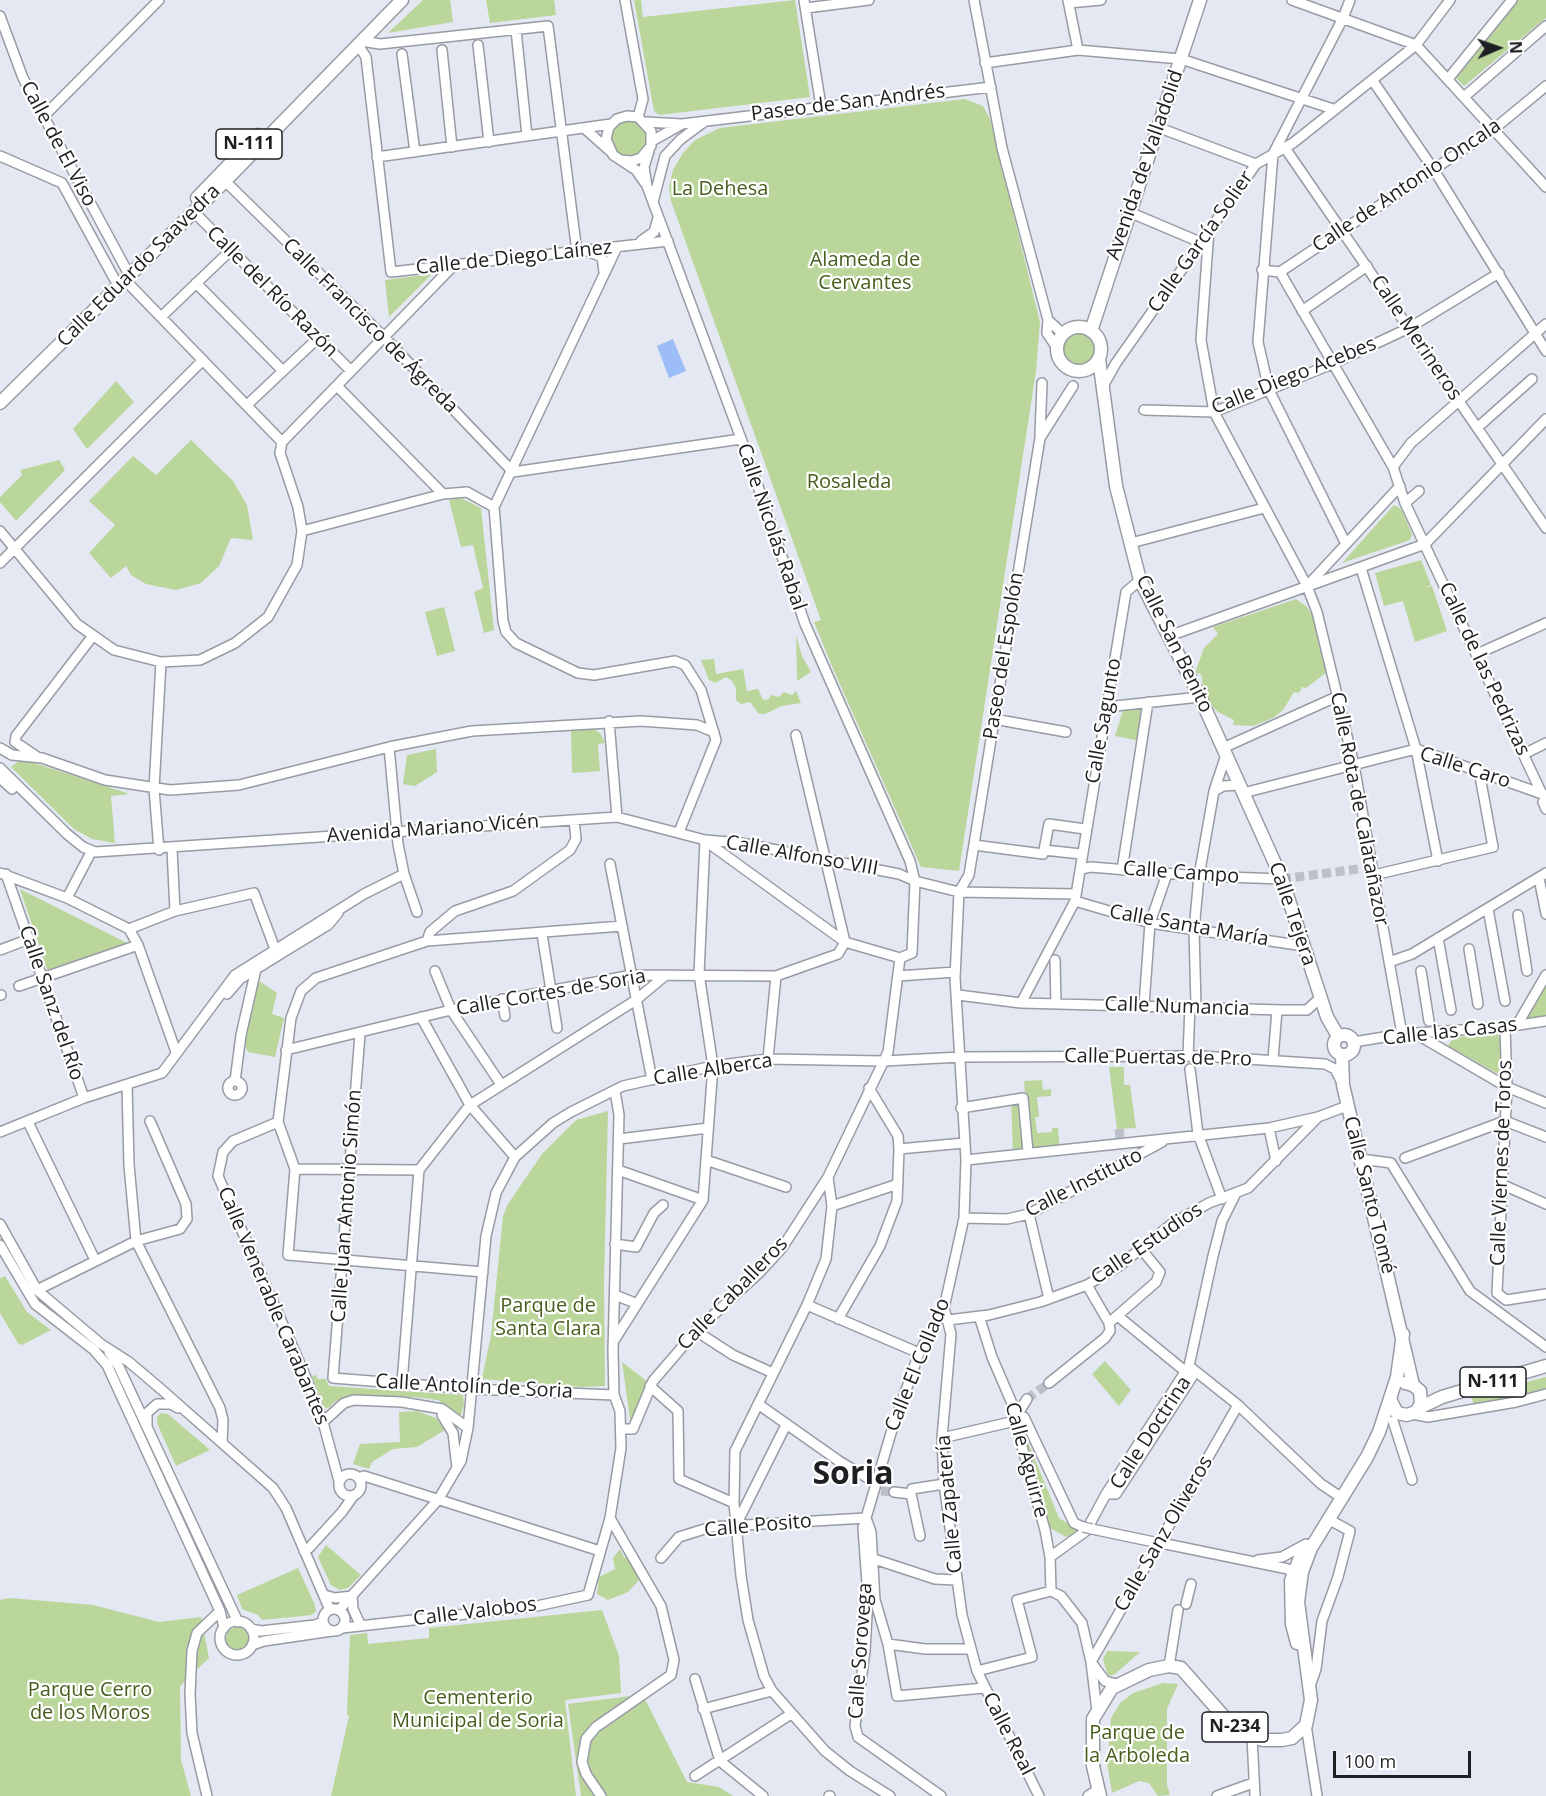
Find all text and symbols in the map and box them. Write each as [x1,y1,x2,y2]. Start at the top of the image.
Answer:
north arrow [1468,18,1528,78]
text: N [1505,40,1527,54]
street label: Avenida de Valladolid [1101,67,1189,263]
street label: Calle de El Viso [15,77,101,211]
street label: Paseo de San Andrés [750,79,946,127]
street label: Calle de Antonio Oncala [1308,114,1506,258]
road number: N-111 [216,129,282,159]
street label: Calle García Solier [1143,167,1259,317]
park label: La Dehesa [672,177,768,201]
street label: Calle Eduardo Saavedra [53,180,225,352]
street label: Calle del Río Razón [201,221,343,363]
street label: Calle Francisco de Ágreda [277,233,463,419]
street label: Calle de Diego Laínez [415,236,613,280]
park label: Alameda de Cervantes [810,248,920,295]
street label: Calle Merineros [1365,271,1467,405]
street label: Calle Diego Acebes [1208,332,1380,420]
street label: Calle Nicolás Rabal [731,441,811,613]
park label: Rosaleda [807,470,891,494]
street label: Paseo del Espolón [979,571,1029,741]
street label: Calle San Benito [1130,571,1218,717]
street label: Calle de las Pedrizas [1433,578,1535,760]
street label: Calle Sagunto [1081,656,1127,786]
street label: Calle Rota de Calatañazor [1325,690,1393,928]
street label: Calle Caro [1417,742,1513,794]
street label: Avenida Mariano Vicén [326,810,540,848]
street label: Calle Alfonso VIII [724,831,880,881]
street label: Calle Campo [1122,857,1240,889]
street label: Calle Tejera [1263,859,1321,969]
street label: Calle Santa María [1107,900,1271,952]
street label: Calle Sanz del Río [13,922,89,1084]
street label: Calle Cortes de Soria [454,965,648,1021]
street label: Calle Numancia [1104,992,1250,1022]
street label: Calle las Casas [1382,1013,1518,1051]
street label: Calle Puertas de Pro [1064,1044,1252,1072]
street label: Calle Alberca [652,1049,774,1091]
street label: Calle Viernes de Toros [1486,1060,1518,1266]
street label: Calle Juan Antonio Simón [327,1089,367,1323]
street label: Calle Santo Tomé [1338,1114,1400,1276]
street label: Calle Instituto [1021,1143,1147,1223]
street label: Calle Venerable Carabantes [212,1183,334,1429]
street label: Calle Estudios [1087,1198,1207,1290]
street label: Calle Caballeros [673,1232,793,1356]
park label: Parque de Santa Clara [495,1294,601,1341]
street label: Calle El Collado [880,1295,956,1435]
road number: N-111 [1460,1367,1526,1397]
street label: Calle Antolín de Soria [375,1370,573,1404]
street label: Calle Doctrina [1106,1372,1196,1494]
street label: Calle Aguirre [999,1400,1053,1520]
street label: Calle Zapatería [932,1434,968,1574]
street label: Calle Sanz Oliveros [1110,1452,1218,1616]
district label: Soria [812,1456,894,1494]
street label: Calle Posito [703,1509,813,1543]
street label: Calle Sorovega [844,1582,878,1720]
street label: Calle Valobos [412,1593,538,1631]
park label: Parque Cerro de los Moros [28,1678,152,1725]
park label: Cementerio Municipal de Soria [392,1686,564,1733]
street label: Calle Real [977,1688,1039,1780]
road number: N-234 [1202,1712,1268,1742]
park label: Parque de la Arboleda [1084,1721,1190,1768]
scale bar [1336,1739,1474,1777]
text: 100 m [1344,1749,1396,1773]

